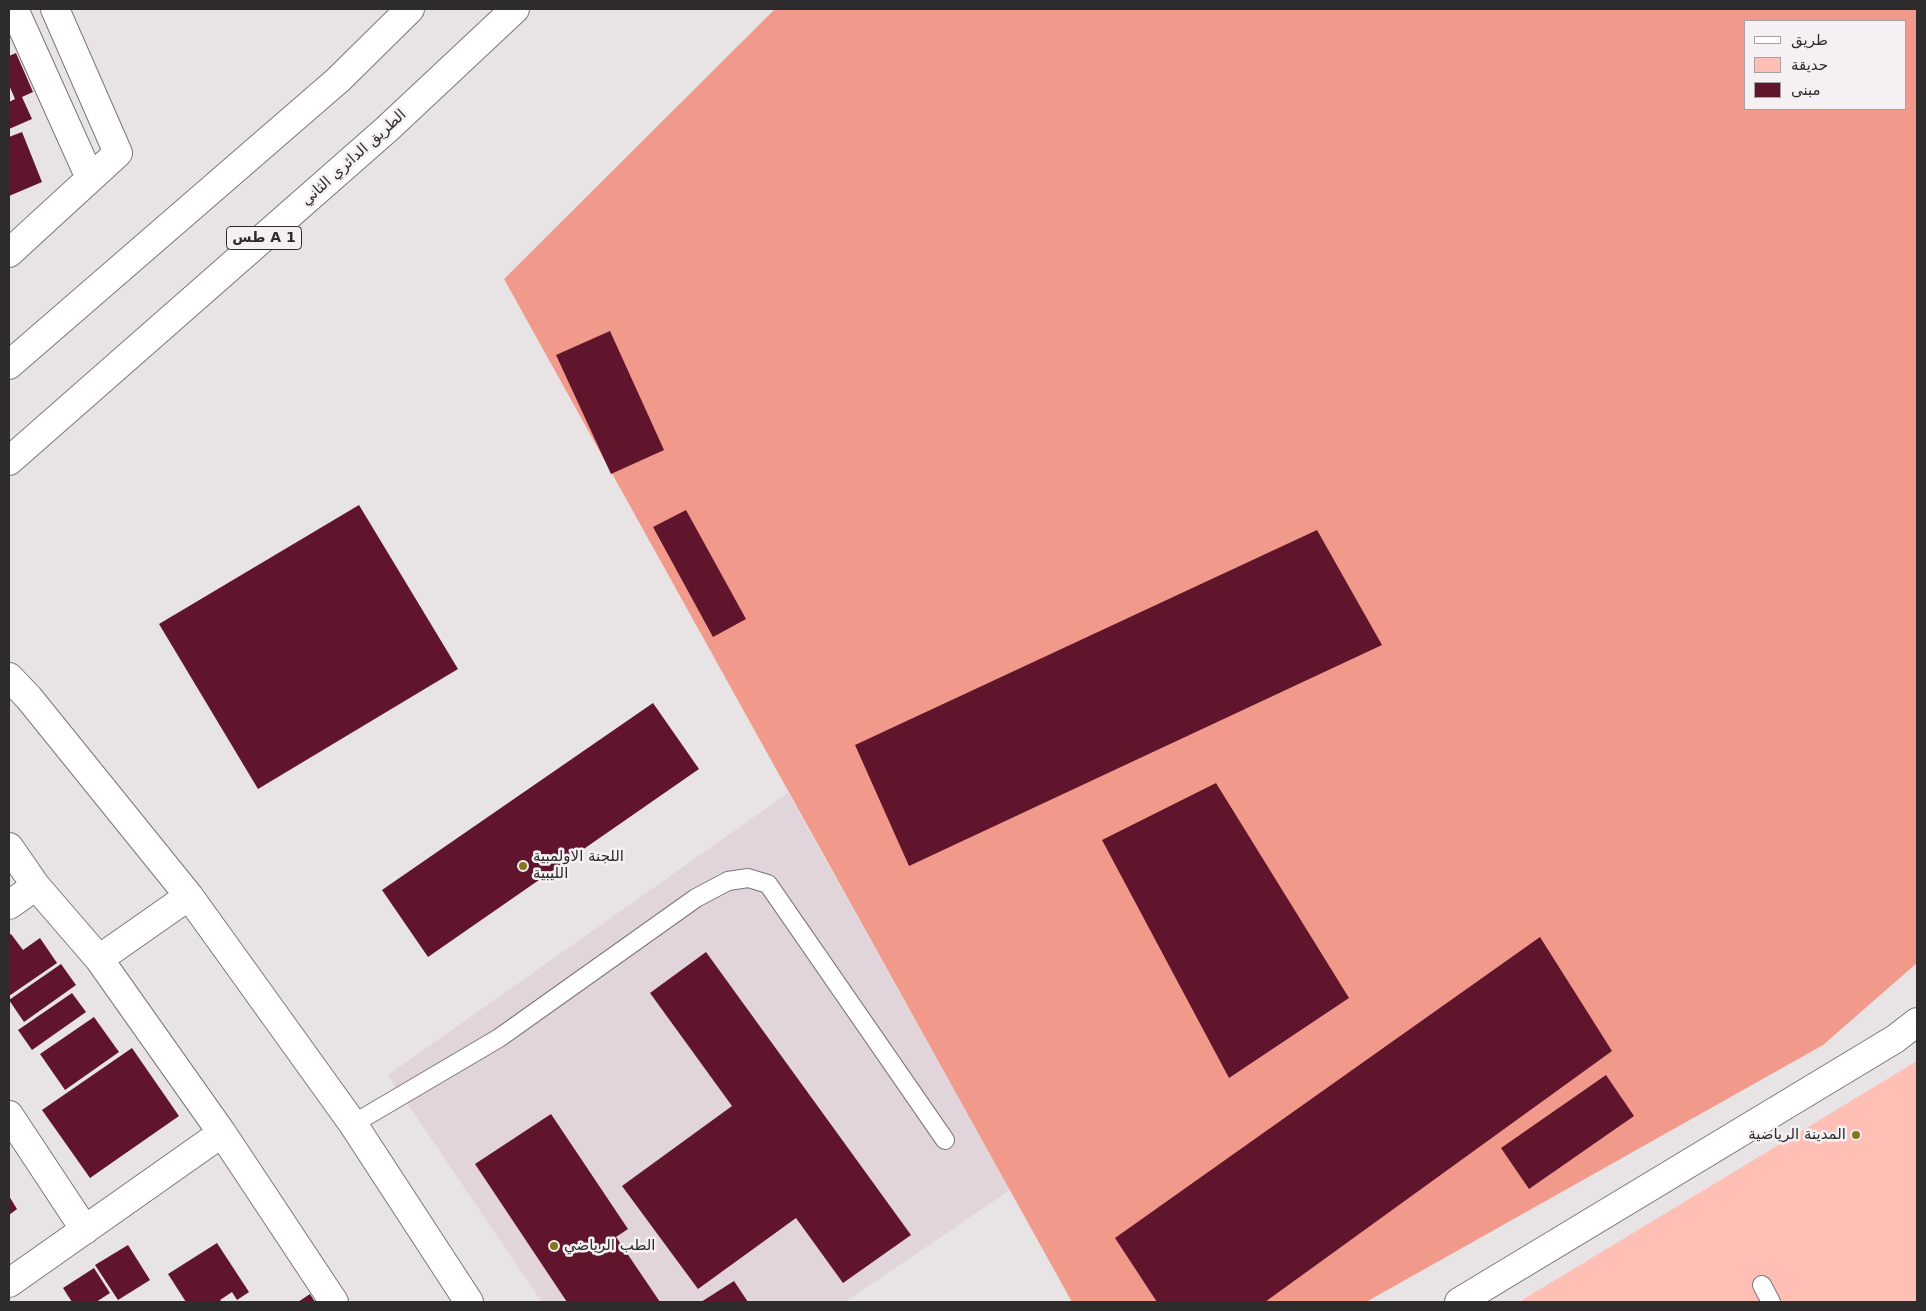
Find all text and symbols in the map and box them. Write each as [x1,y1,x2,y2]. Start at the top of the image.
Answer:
legend [1744,20,1906,110]
text: طريق [1791,31,1828,49]
text: حديقة [1791,56,1828,74]
text: مبنى [1791,81,1821,99]
street label: الطريق الدائري الثاني [298,106,410,210]
road number: طس A 1 [226,227,302,250]
place label: اللجنة الاولمبية الليبية [533,848,624,883]
marker: اللجنة الاولمبية الليبية [517,860,529,872]
place label: المدينة الرياضية [1748,1126,1846,1144]
marker: المدينة الرياضية [1850,1129,1862,1141]
place label: الطب الرياضي [564,1237,656,1255]
marker: الطب الرياضي [548,1240,560,1252]

